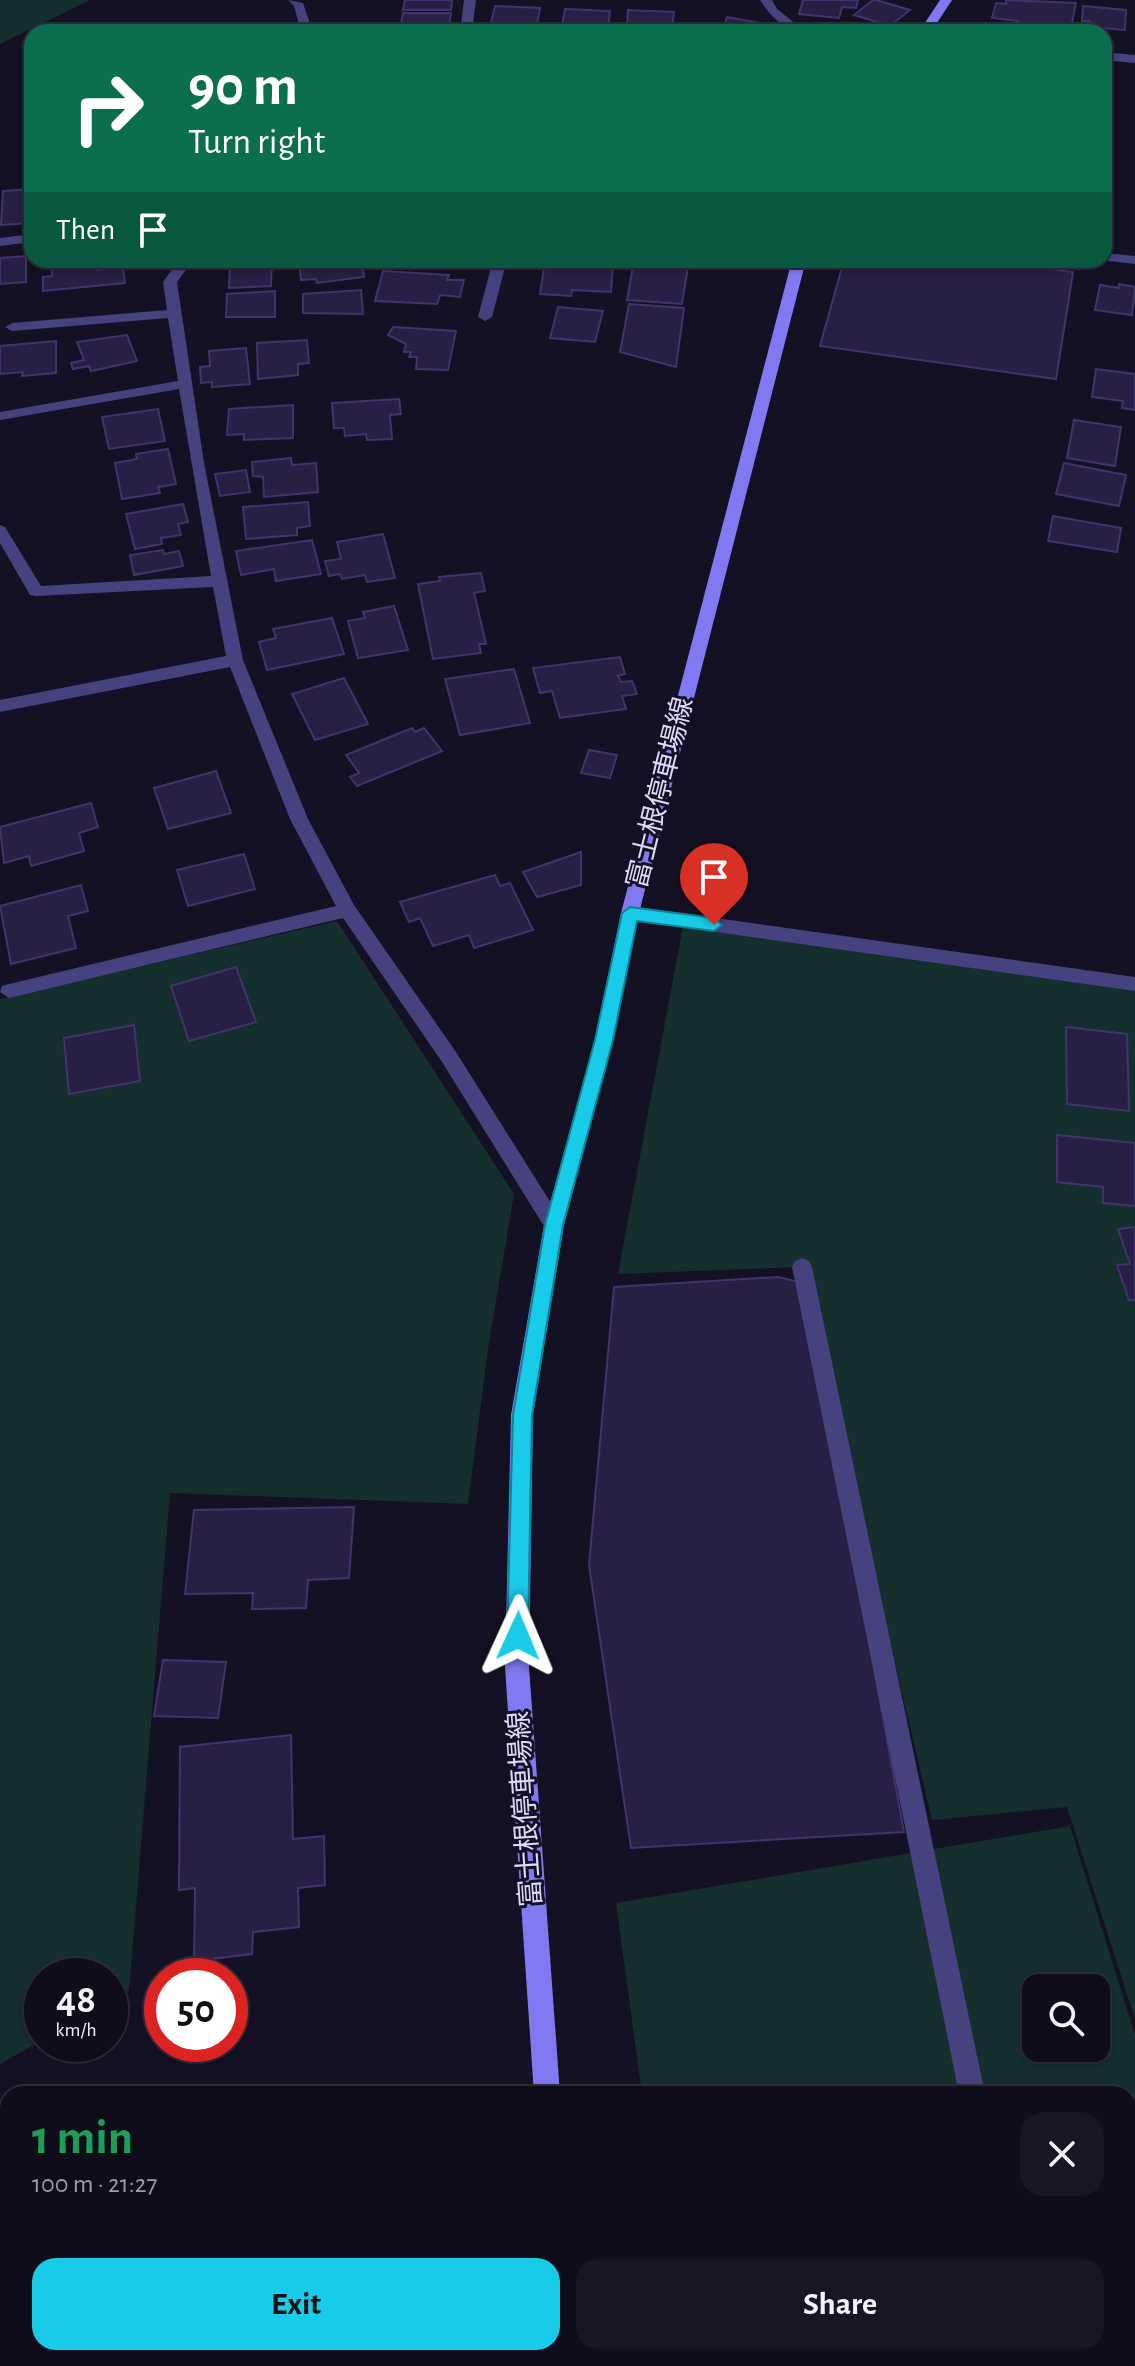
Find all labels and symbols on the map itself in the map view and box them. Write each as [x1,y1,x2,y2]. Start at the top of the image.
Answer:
street label: 富士根停車場線 [622,694,698,891]
pin [680,843,748,925]
position arrow [476,1594,560,1678]
street label: 富士根停車場線 [503,1710,547,1908]
speed limit sign: 50 [144,1958,248,2062]

